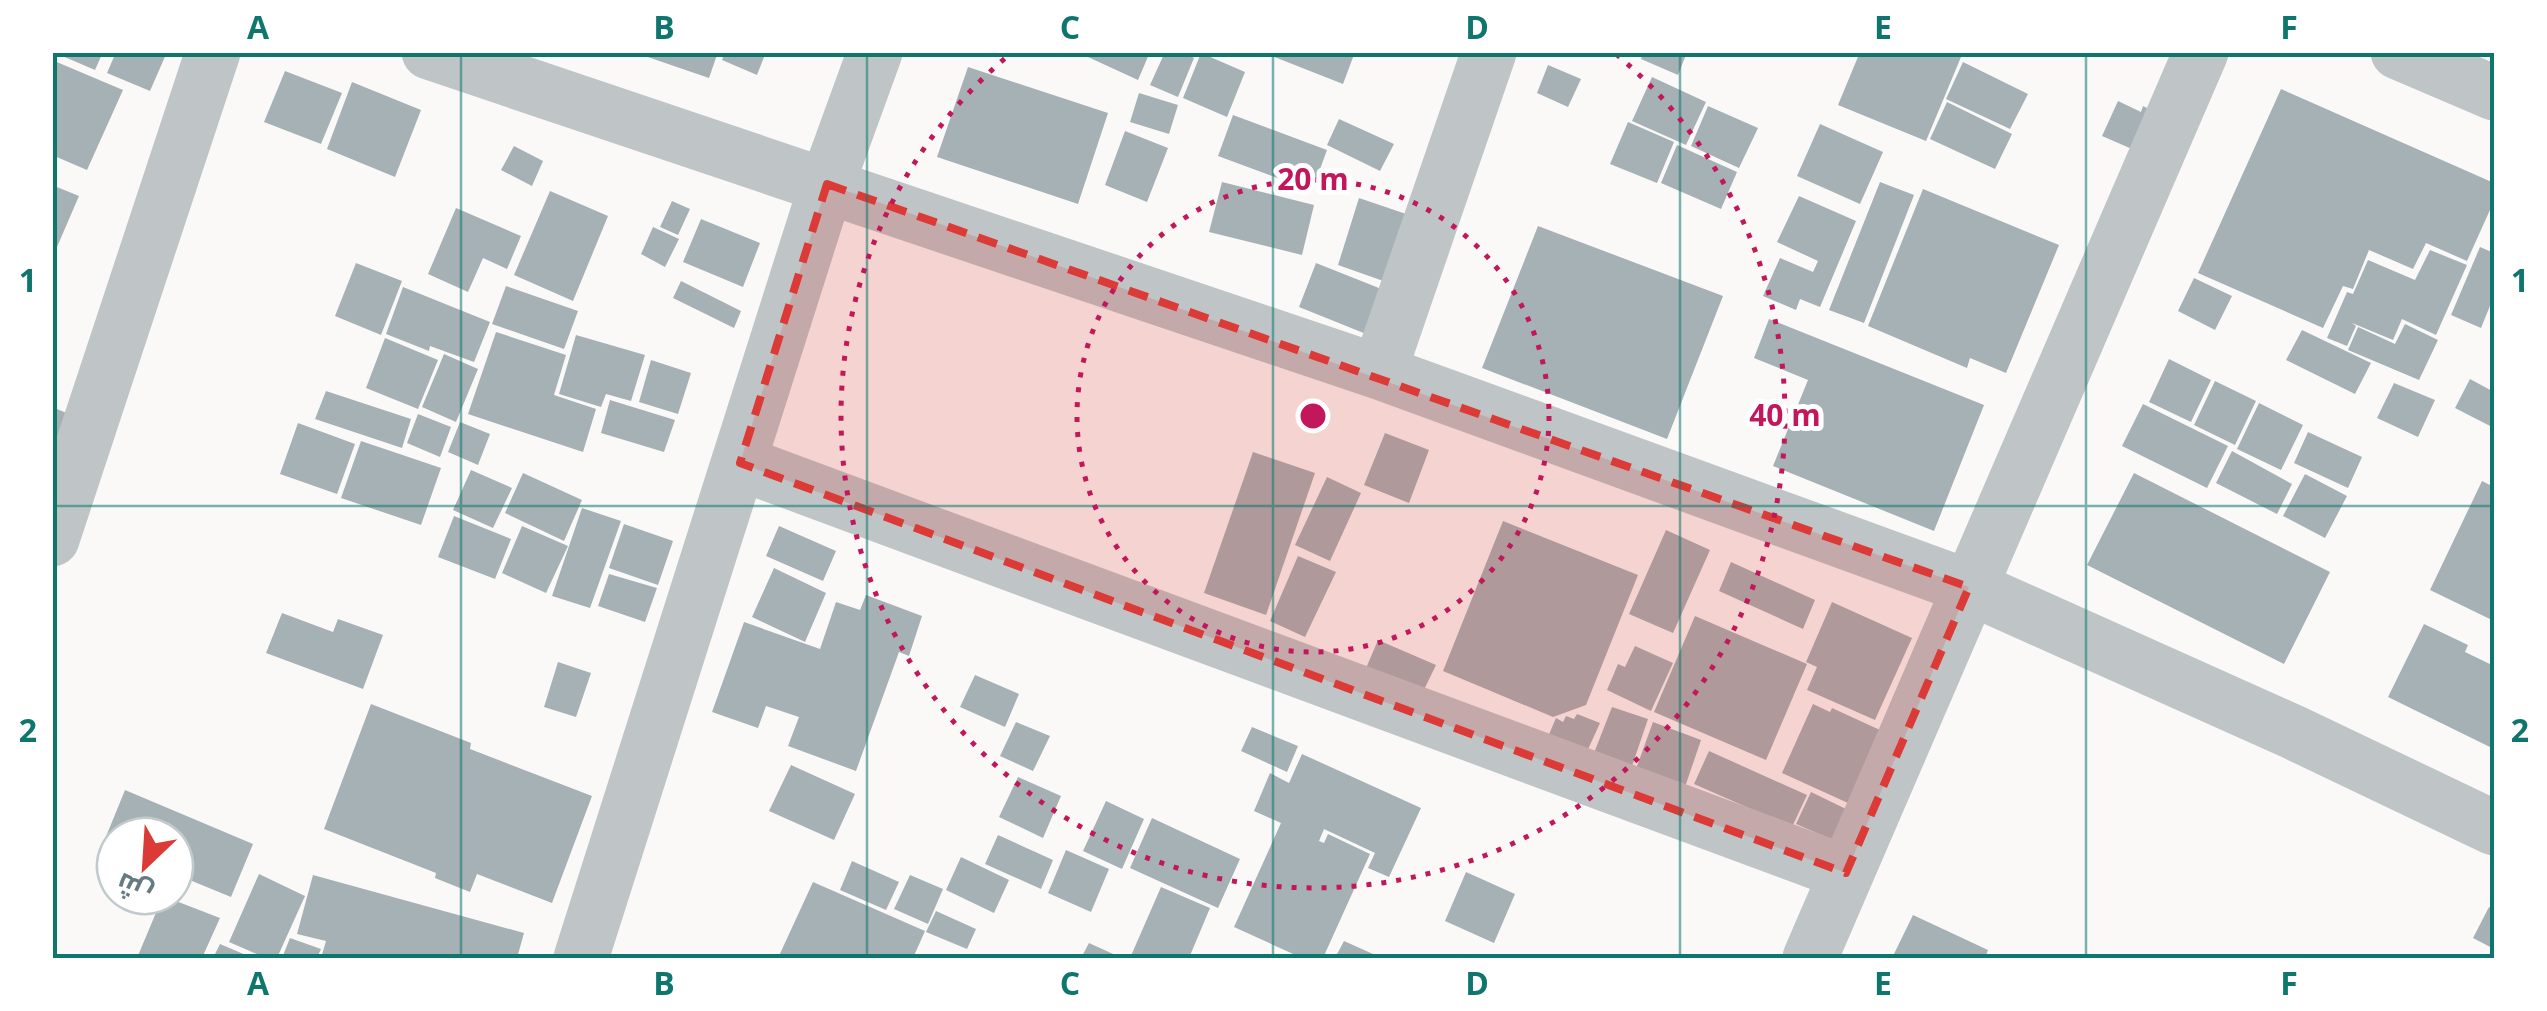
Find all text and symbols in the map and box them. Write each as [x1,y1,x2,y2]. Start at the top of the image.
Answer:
text: A [247,5,270,48]
text: B [653,5,675,48]
text: C [1060,5,1080,48]
text: D [1465,5,1489,48]
text: E [1874,5,1892,48]
text: F [2280,5,2298,48]
text: 20 m [1277,158,1349,199]
text: 1 [19,258,37,301]
text: 1 [2511,258,2529,301]
text: 40 m [1749,394,1821,435]
centre of rings [1295,398,1331,434]
text: 2 [19,708,37,751]
text: 2 [2511,708,2529,751]
north arrow [95,816,195,916]
text: ش [110,865,158,914]
text: A [247,961,270,1004]
text: B [653,961,675,1004]
text: C [1060,961,1080,1004]
text: D [1465,961,1489,1004]
text: E [1874,961,1892,1004]
text: F [2280,961,2298,1004]

